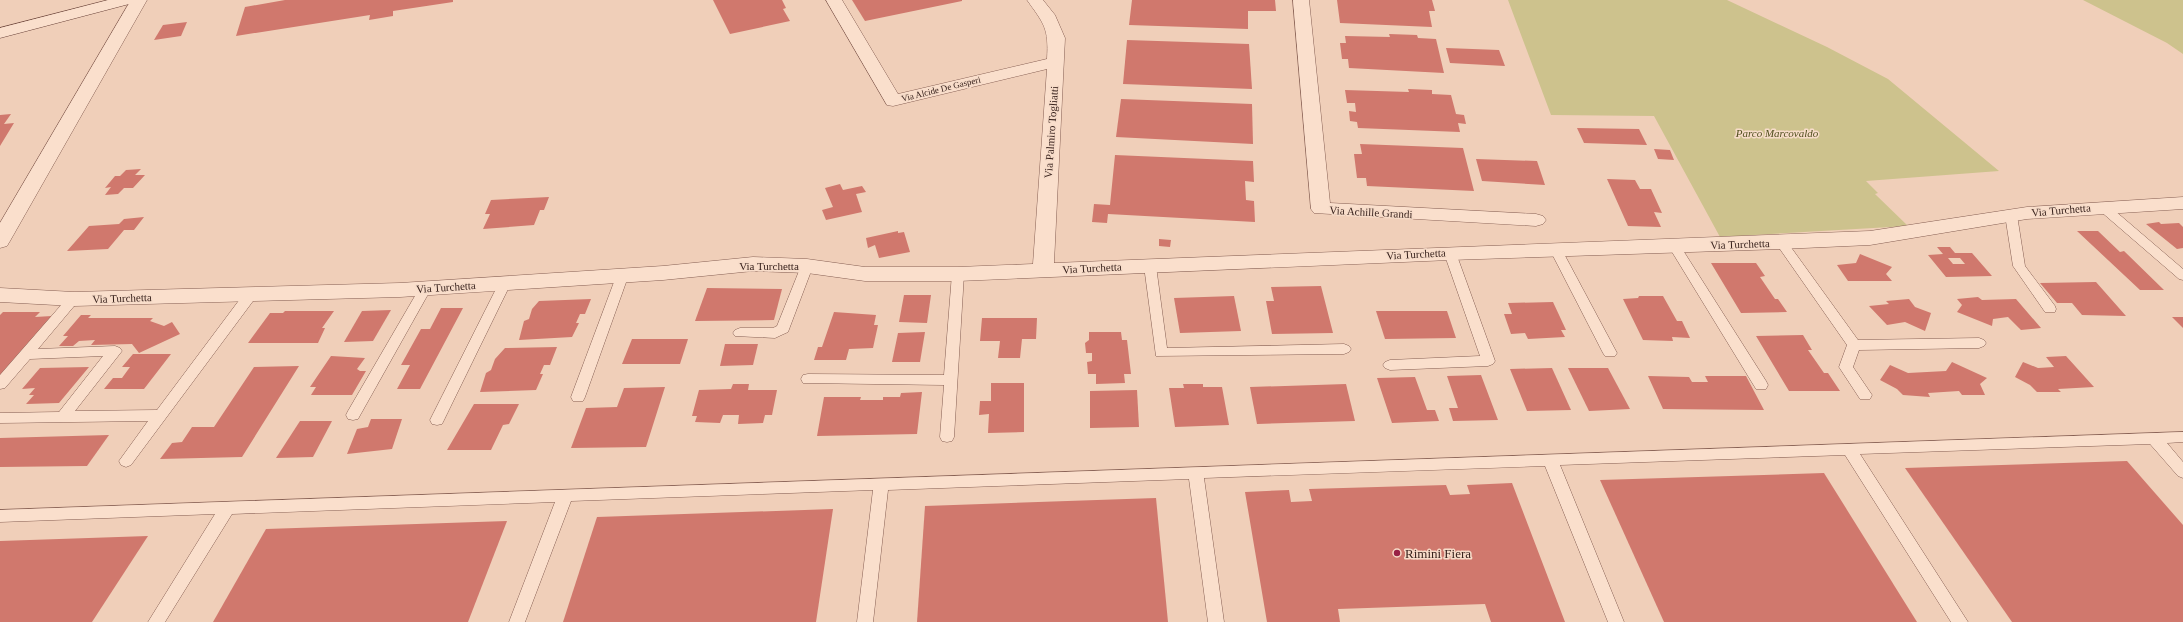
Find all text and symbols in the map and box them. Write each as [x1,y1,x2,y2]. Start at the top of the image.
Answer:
street label: Via Alcide De Gasperi [900,74,982,104]
street label: Via Palmiro Togliatti [1042,85,1060,179]
park label: Parco Marcovaldo [1735,127,1819,139]
street label: Via Turchetta [2031,201,2091,219]
street label: Via Achille Grandi [1329,204,1413,220]
street label: Via Turchetta [1710,237,1770,251]
street label: Via Turchetta [1386,246,1446,262]
street label: Via Turchetta [739,260,799,272]
street label: Via Turchetta [1062,260,1122,276]
street label: Via Turchetta [416,279,476,295]
street label: Via Turchetta [92,291,152,305]
place label: Rimini Fiera [1405,546,1471,561]
marker: Rimini Fiera [1392,548,1402,558]

